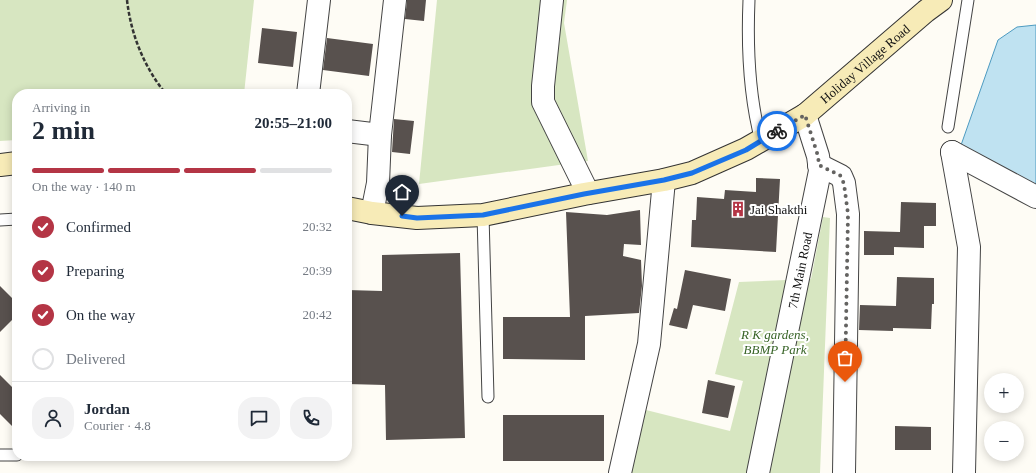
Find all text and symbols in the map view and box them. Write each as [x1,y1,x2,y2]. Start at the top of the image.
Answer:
street label: Holiday Village Road [817,21,913,106]
text: Arriving in [32,100,90,115]
courier [757,111,797,151]
text: 20:55–21:00 [255,115,332,131]
text: 2 min [32,116,95,145]
icon: bike [766,120,788,142]
pin [385,175,419,216]
text: On the way · 140 m [32,179,136,194]
icon: home [391,181,413,203]
building icon: Jai Shakthi [729,200,747,218]
place label: Jai Shakthi [750,202,808,217]
icon: check [32,216,54,238]
text: Confirmed [66,219,131,235]
text: 20:32 [302,219,332,234]
street label: 7th Main Road [784,230,815,310]
icon: check [32,260,54,282]
text: Preparing [66,263,124,279]
text: 20:39 [302,263,332,278]
icon: check [32,304,54,326]
text: On the way [66,307,135,323]
text: 20:42 [302,307,332,322]
park label: R K gardens, BBMP Park [740,327,809,357]
pin [828,341,862,382]
icon: bag [834,347,856,369]
text: Delivered [66,351,125,367]
map controls [984,373,1024,461]
button: + [984,373,1024,413]
button: person [32,397,74,439]
button: chat [238,397,280,439]
button: phone [290,397,332,439]
text: Jordan [84,401,130,417]
text: Courier · 4.8 [84,418,151,433]
button: − [984,421,1024,461]

